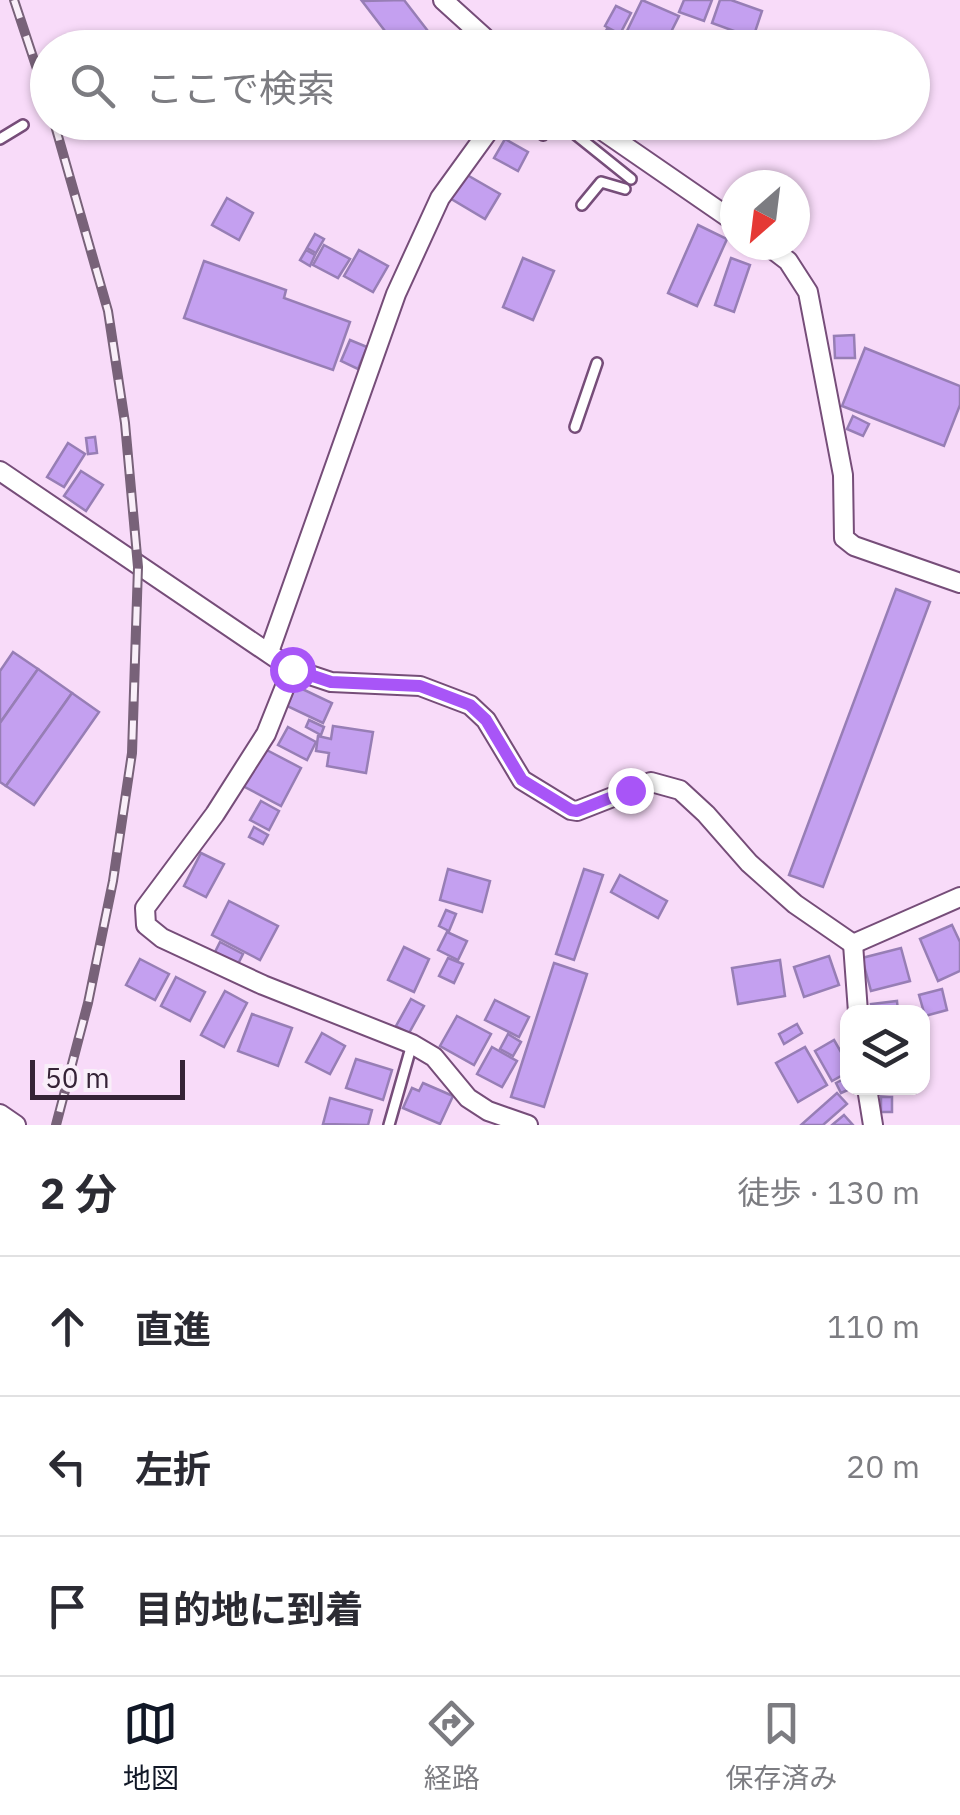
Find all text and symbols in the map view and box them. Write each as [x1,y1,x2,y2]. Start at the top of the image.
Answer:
search box [30,30,930,140]
icon: search [65,58,120,113]
text: ここで検索 [145,63,335,112]
north arrow [720,170,810,260]
route start [270,647,316,693]
route end [608,768,654,814]
map controls [840,1005,930,1095]
button: layers [840,1005,930,1095]
scale bar [30,1055,185,1100]
text: 50 m [45,1059,110,1096]
text: 2 分 [40,1166,117,1221]
text: 徒歩 · 130 m [737,1171,920,1213]
icon: ahead [40,1299,95,1354]
text: 直進 [135,1304,211,1353]
text: 110 m [827,1305,920,1347]
icon: left [40,1439,95,1494]
text: 左折 [135,1444,211,1493]
text: 20 m [846,1445,920,1487]
icon: arrive [40,1579,95,1634]
text: 目的地に到着 [135,1584,363,1633]
tab: 地図 [123,1696,179,1796]
tab: 経路 [424,1696,480,1796]
tab: 保存済み [725,1696,837,1796]

